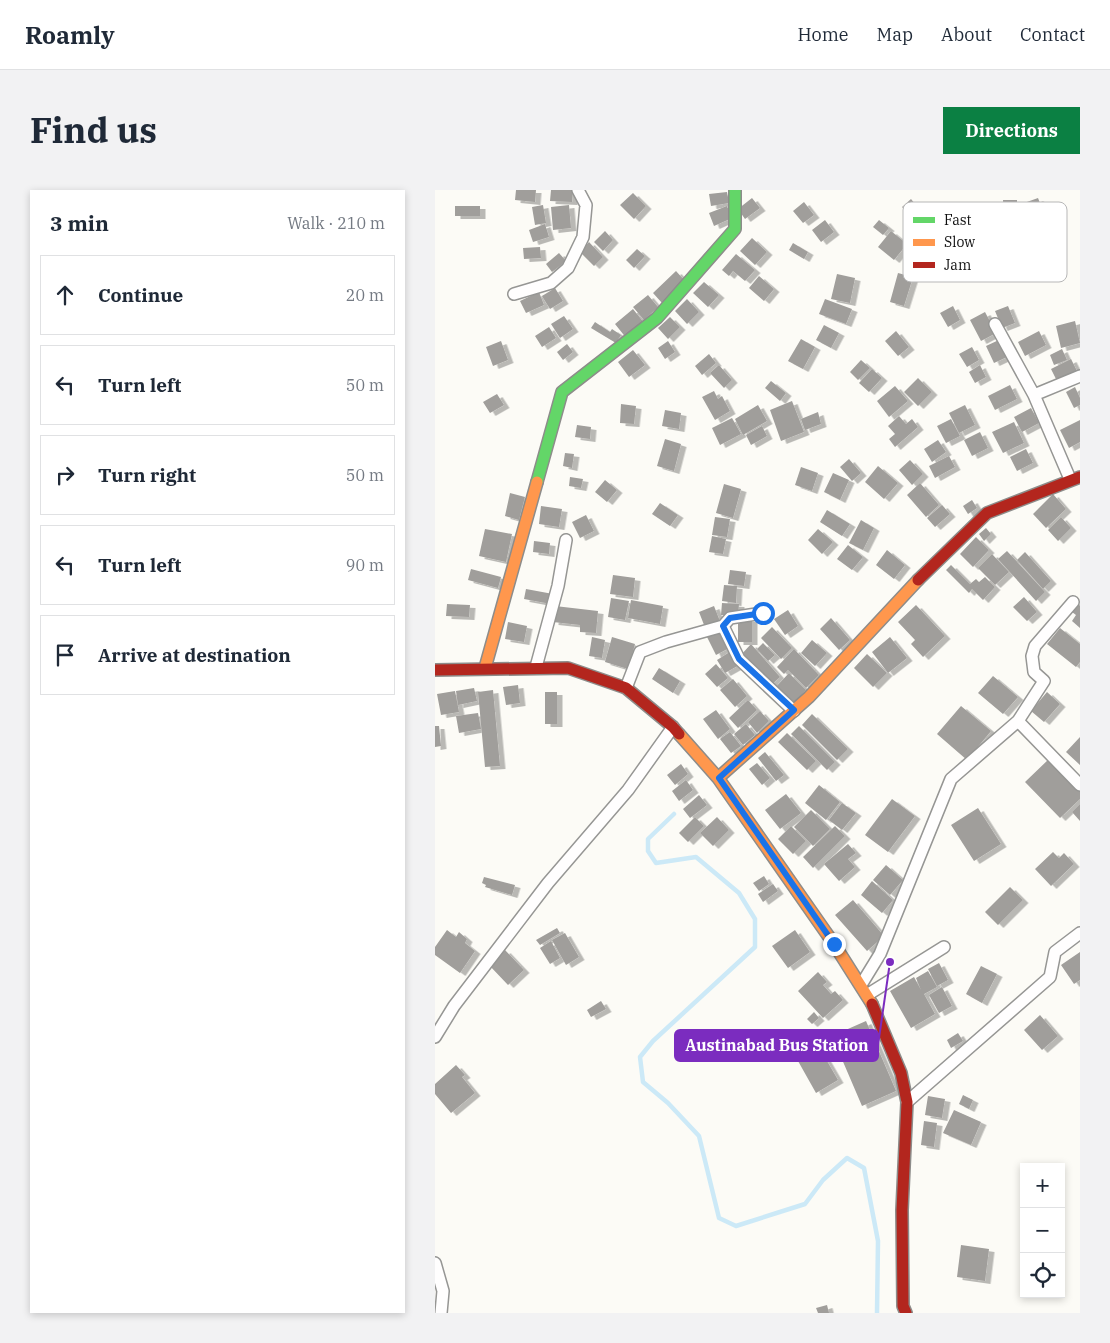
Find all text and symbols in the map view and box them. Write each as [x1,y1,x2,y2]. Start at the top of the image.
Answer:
text: Roamly [25,19,115,51]
text: Home [797,23,849,46]
text: Map [877,23,913,46]
text: About [941,23,992,46]
text: Contact [1020,23,1085,46]
text: Find us [30,107,157,153]
button: Directions [943,107,1080,154]
legend [903,202,1067,282]
text: 3 min [50,209,109,237]
text: Fast [944,211,972,229]
text: Walk · 210 m [287,213,385,233]
text: Slow [944,233,975,251]
text: Jam [944,256,971,274]
icon: ahead [51,281,79,309]
text: Continue [98,283,183,307]
text: 20 m [346,285,384,305]
icon: left [51,371,79,399]
text: Turn left [98,373,181,397]
text: 50 m [346,375,384,395]
icon: right [51,461,79,489]
text: Turn right [98,463,196,487]
text: 50 m [346,465,384,485]
icon: left [51,551,79,579]
text: Turn left [98,553,181,577]
text: 90 m [346,555,384,575]
route start [752,602,775,625]
icon: arrive [51,641,79,669]
text: Arrive at destination [98,643,291,667]
route end [823,933,846,956]
callout: Austinabad Bus Station [675,1030,878,1061]
text: Austinabad Bus Station [685,1035,869,1055]
map controls [1020,1163,1065,1298]
button: + [1020,1163,1065,1208]
button: − [1020,1208,1065,1253]
button: locate [1020,1253,1065,1298]

